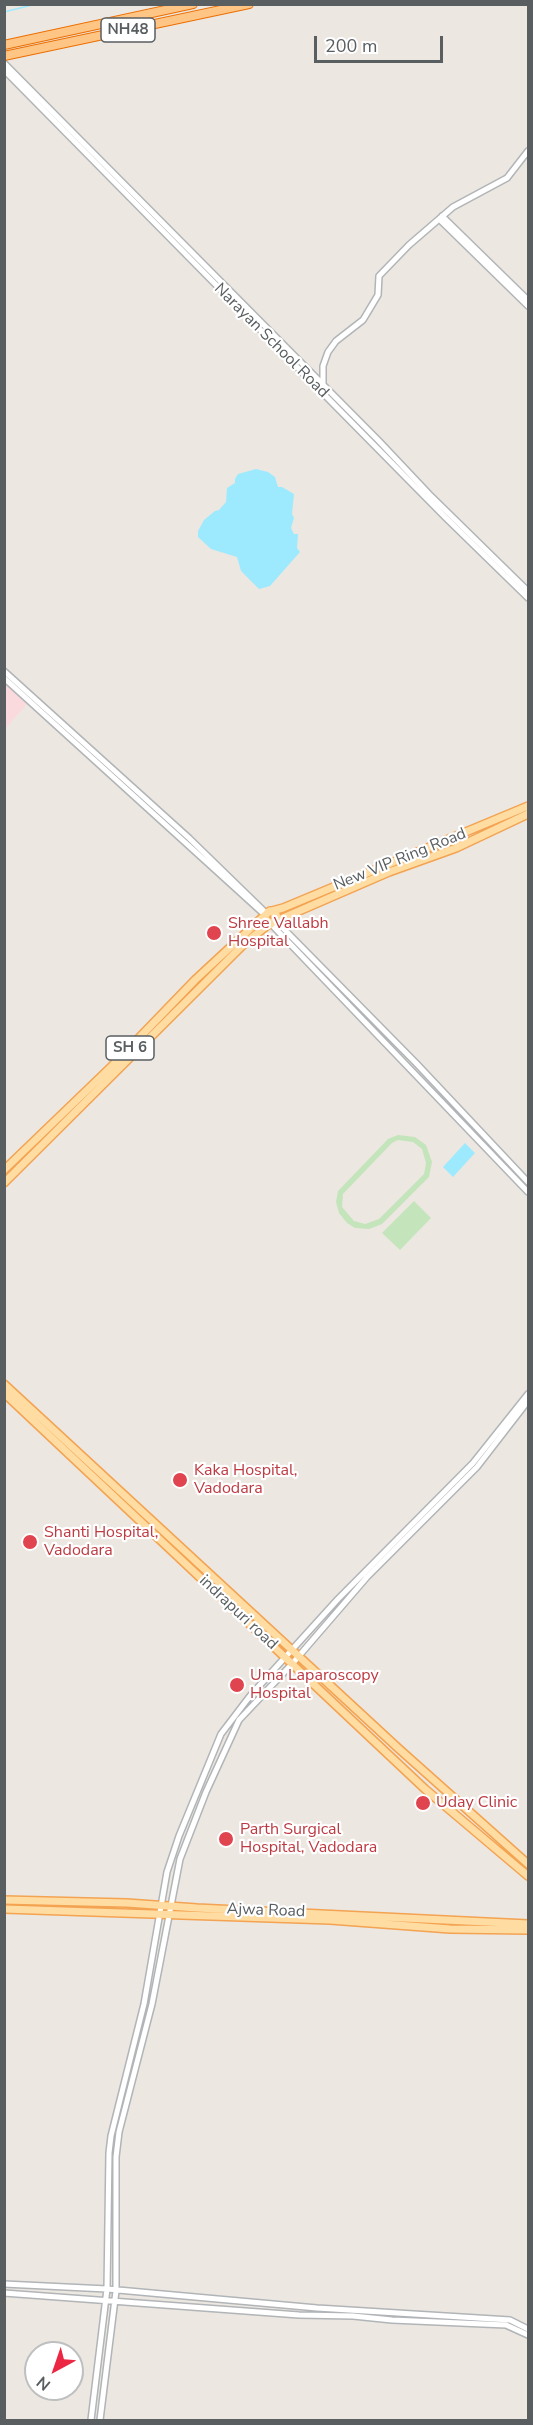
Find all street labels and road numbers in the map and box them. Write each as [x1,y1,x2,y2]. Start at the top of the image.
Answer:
road number: NH48 [101,18,155,42]
street label: Narayan School Road [210,280,332,402]
street label: New VIP Ring Road [331,825,469,895]
road number: SH 6 [106,1036,154,1060]
street label: indrapuri road [195,1572,281,1654]
street label: Ajwa Road [226,1900,306,1922]

